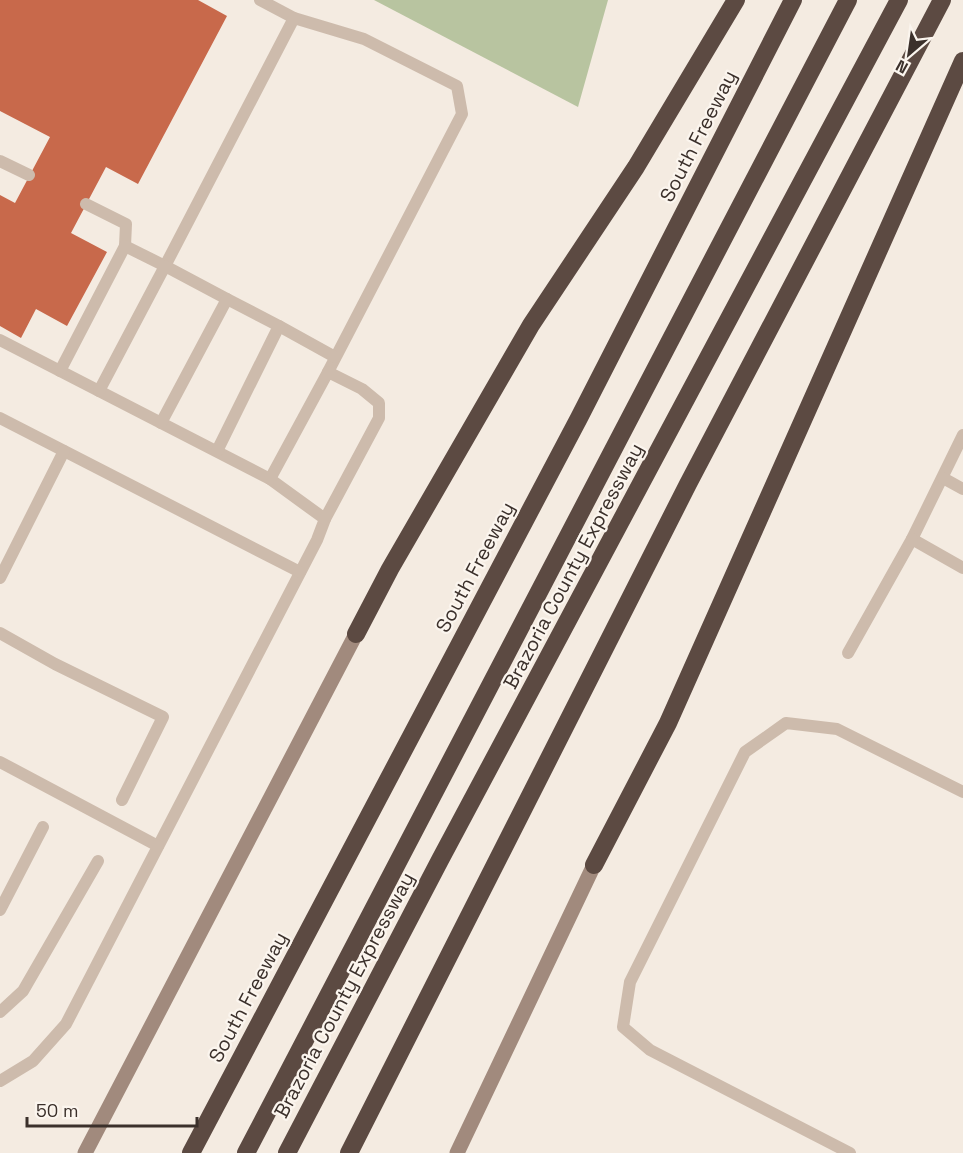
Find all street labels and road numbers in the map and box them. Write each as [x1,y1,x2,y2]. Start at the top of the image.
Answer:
street label: South Freeway [654,66,742,206]
street label: Brazoria County Expressway [497,439,649,693]
street label: South Freeway [430,497,520,637]
street label: Brazoria County Expressway [268,868,420,1122]
street label: South Freeway [203,927,293,1067]

